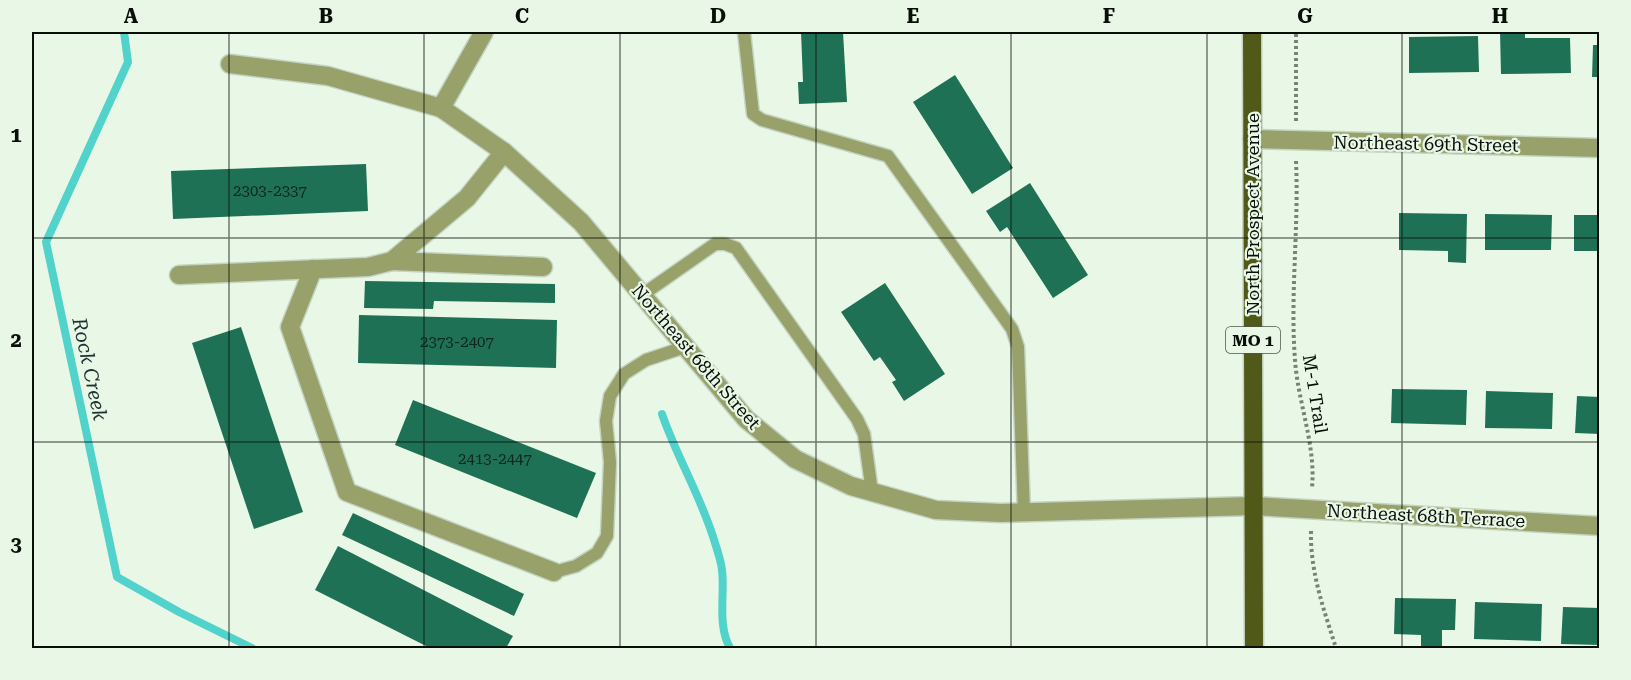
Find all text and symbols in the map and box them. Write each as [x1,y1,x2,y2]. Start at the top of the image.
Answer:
text: A [124,4,139,28]
text: B [319,4,333,28]
text: C [515,4,529,28]
text: D [710,4,726,28]
text: E [907,4,920,28]
text: F [1103,4,1115,28]
text: G [1297,4,1313,28]
text: H [1492,4,1508,28]
street label: North Prospect Avenue [1242,113,1263,315]
text: 1 [10,123,22,147]
street label: Northeast 69th Street [1333,131,1519,156]
house number: 2303-2337 [233,182,307,200]
street label: Northeast 68th Street [628,280,765,434]
water label: Rock Creek [67,314,113,423]
road number: MO 1 [1226,327,1280,353]
text: 2 [10,328,22,352]
house number: 2373-2407 [420,333,494,351]
street label: M-1 Trail [1299,353,1332,435]
house number: 2413-2447 [458,450,532,468]
street label: Northeast 68th Terrace [1326,500,1526,531]
text: 3 [10,532,22,556]

